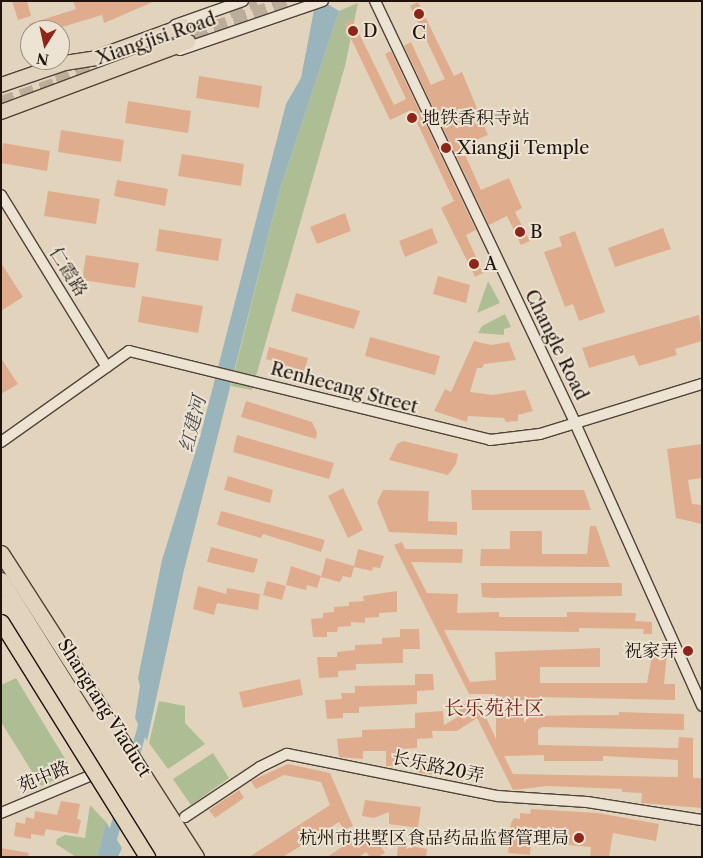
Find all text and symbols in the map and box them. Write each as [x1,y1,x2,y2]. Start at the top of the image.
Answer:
street label: Xiangjisi Road [93,8,219,70]
marker: C [413,8,425,20]
north arrow [20,20,70,70]
place label: D [363,20,378,42]
place label: C [412,22,426,44]
marker: D [347,25,359,37]
text: N [35,49,50,69]
place label: 地铁香积寺站 [422,107,530,129]
marker: 地铁香积寺站 [406,112,418,124]
place label: Xiangji Temple [457,137,590,159]
marker: Xiangji Temple [439,141,453,155]
place label: B [530,221,543,243]
marker: B [514,226,526,238]
street label: 仁霞路 [45,243,91,301]
place label: A [484,253,497,275]
marker: A [468,258,480,270]
street label: Changle Road [520,286,592,404]
street label: Renhecang Street [268,358,420,418]
water label: 红建河 [175,394,211,454]
street label: Shangtang Viaduct [53,635,155,781]
place label: 祝家弄 [624,640,678,662]
marker: 祝家弄 [682,645,694,657]
district label: 长乐苑社区 [444,696,544,720]
street label: 长乐路20弄 [390,747,486,787]
street label: 苑中路 [15,757,73,797]
place label: 杭州市拱墅区食品药品监督管理局 [299,827,569,849]
marker: 杭州市拱墅区食品药品监督管理局 [573,832,585,844]

